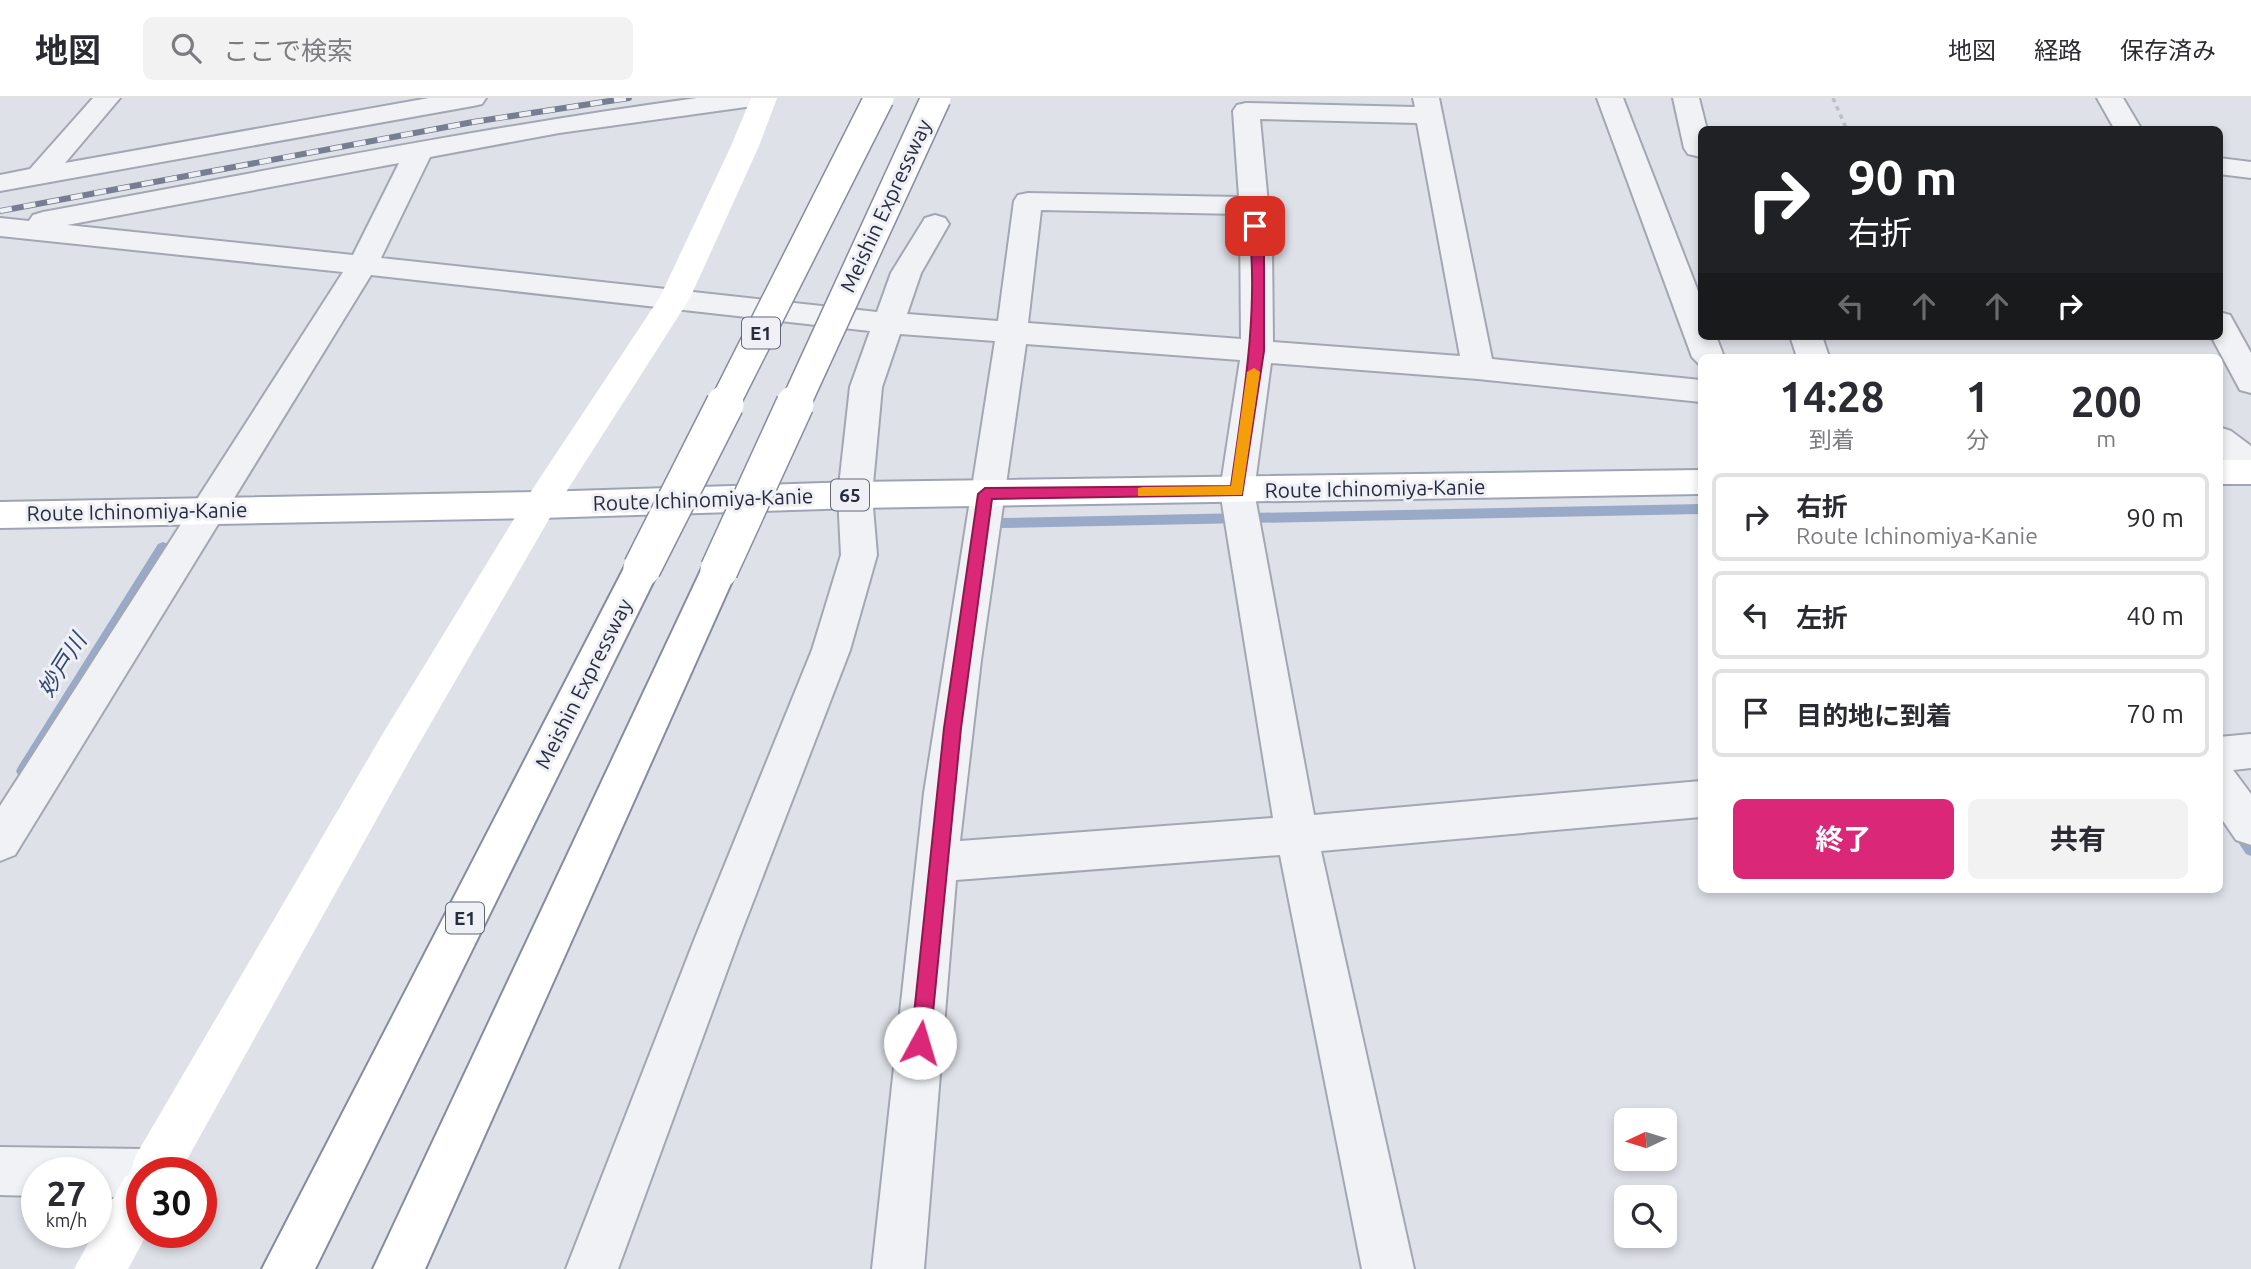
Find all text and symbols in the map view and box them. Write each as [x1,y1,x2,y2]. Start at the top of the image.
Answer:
search box [143,17,633,80]
icon: search [167,29,205,67]
text: 地図 [35,31,101,68]
text: ここで検索 [223,36,353,65]
text: 地図 [1948,37,1996,64]
text: 経路 [2034,37,2082,64]
text: 保存済み [2120,37,2216,64]
street label: Meishin Expressway [835,115,936,296]
text: 90 m [1848,149,1957,204]
icon: right [1733,154,1824,245]
pin [1225,196,1285,256]
icon: arrive [1236,207,1274,245]
text: 右折 [1848,214,1912,250]
icon: left [1832,287,1870,325]
icon: ahead [1905,287,1943,325]
icon: ahead [1978,287,2016,325]
icon: right [2051,287,2089,325]
road number: E1 [742,317,780,348]
text: 14:28 [1779,373,1884,420]
text: 1 [1966,373,1989,420]
text: 200 [2071,378,2142,425]
text: m [2096,426,2116,451]
text: 到着 [1809,427,1855,452]
text: 分 [1966,427,1989,452]
street label: Route Ichinomiya-Kanie [1264,474,1486,502]
road number: 65 [831,480,869,510]
street label: Route Ichinomiya-Kanie [592,483,814,515]
text: 右折 [1796,492,1848,521]
street label: Route Ichinomiya-Kanie [26,497,248,525]
icon: right [1737,498,1775,536]
text: 90 m [2126,503,2184,532]
text: Route Ichinomiya-Kanie [1796,523,2038,548]
street label: Meishin Expressway [530,594,636,773]
icon: left [1737,596,1775,634]
text: 40 m [2126,601,2184,630]
text: 左折 [1796,603,1848,632]
water label: 妙戸川 [33,626,92,701]
icon: arrive [1737,694,1775,732]
text: 70 m [2126,699,2184,728]
text: 目的地に到着 [1796,701,1952,730]
button: 終了 [1733,799,1954,879]
button: 共有 [1968,799,2188,879]
road number: E1 [446,902,484,933]
position arrow [883,1006,957,1080]
north arrow [1614,1108,1676,1171]
map controls [1614,1108,1677,1248]
speed limit sign: 30 [126,1157,217,1248]
text: 27 [47,1173,86,1213]
button: search [1614,1185,1677,1248]
text: km/h [46,1210,87,1230]

